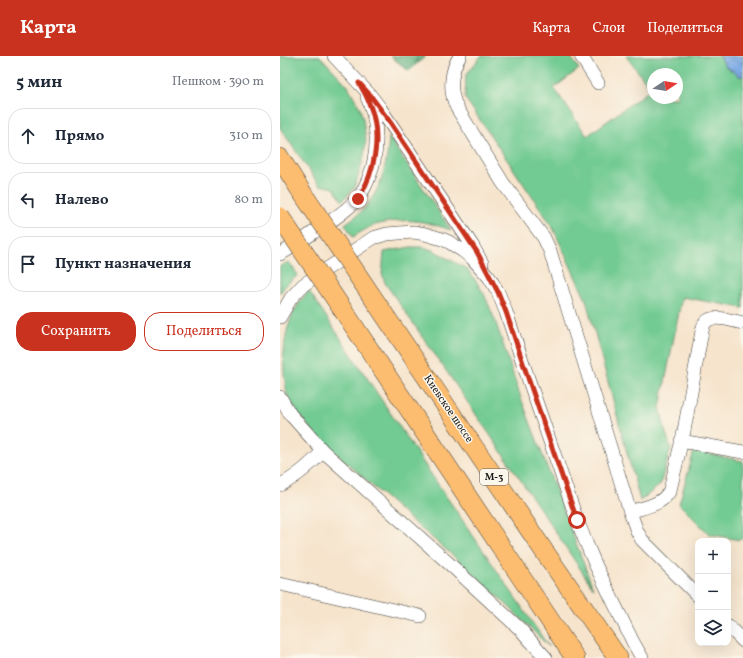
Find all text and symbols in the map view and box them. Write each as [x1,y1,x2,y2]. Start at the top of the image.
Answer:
text: Карта [20,15,77,41]
text: Карта [532,19,570,38]
text: Слои [592,19,625,38]
text: Поделиться [647,19,723,38]
north arrow [647,68,683,104]
text: 5 мин [16,71,62,94]
text: Пешком · 390 m [172,73,264,91]
icon: ahead [17,125,39,147]
text: Прямо [55,126,104,147]
text: 310 m [229,127,263,145]
icon: left [17,189,39,211]
text: Налево [55,190,109,211]
route end [349,190,367,208]
text: 80 m [234,191,263,209]
icon: arrive [17,253,39,275]
text: Пункт назначения [55,254,191,275]
button: Сохранить [16,312,136,351]
button: Поделиться [144,312,264,351]
street label: Киевское шоссе [420,372,476,446]
road number: М-3 [480,469,508,485]
route start [568,511,586,529]
map controls [695,538,731,646]
button: + [695,538,731,574]
button: − [695,574,731,610]
button: layers [695,610,731,646]

